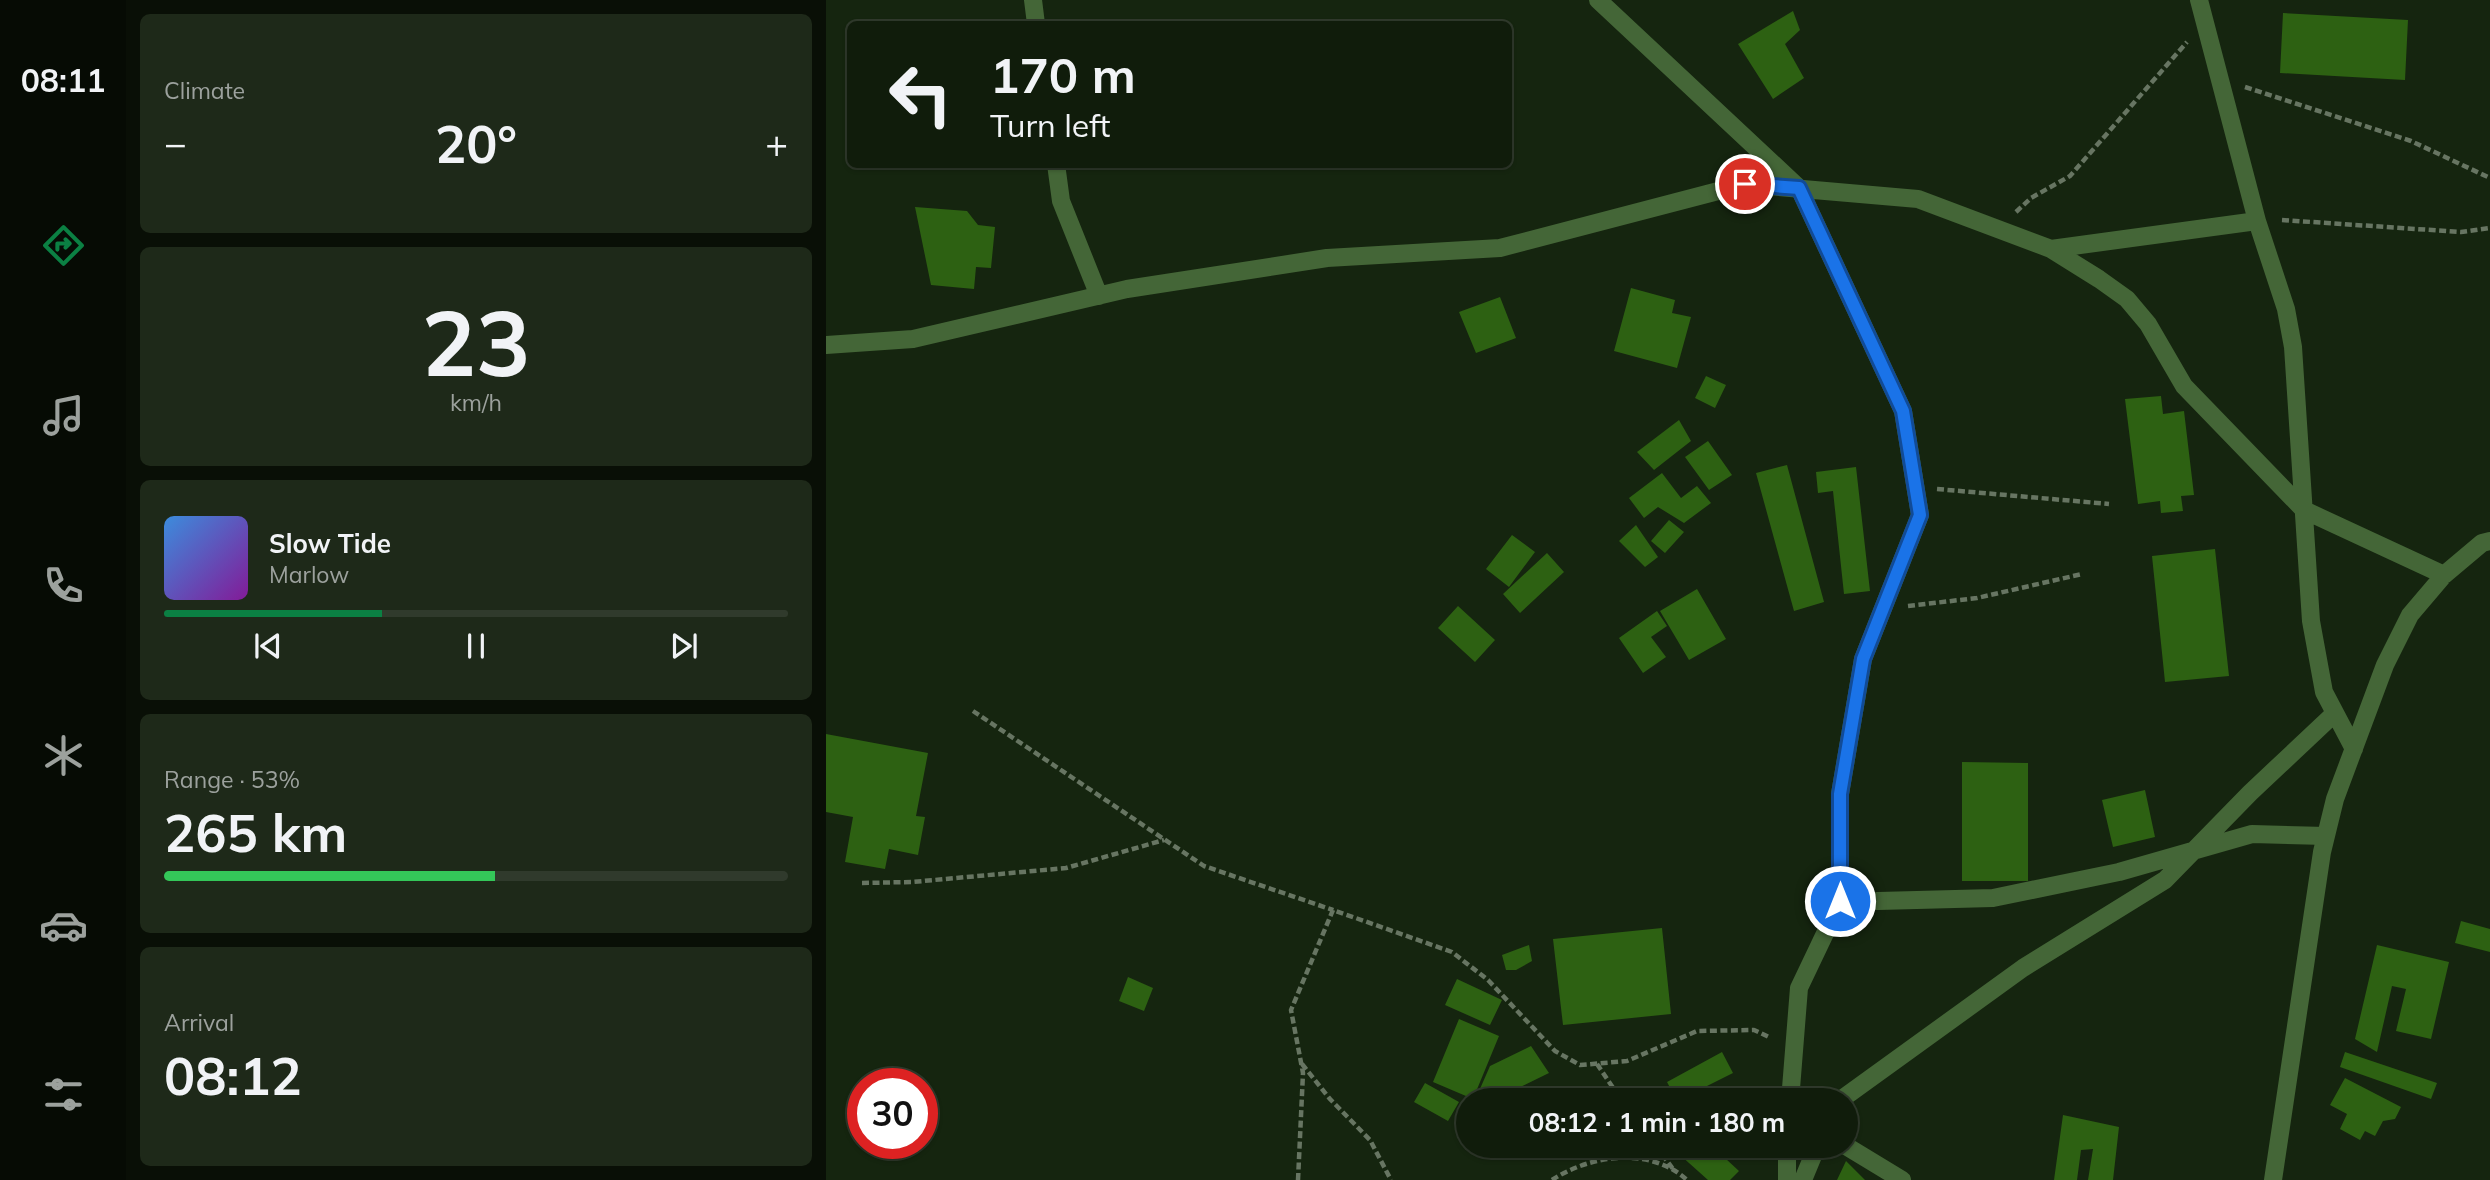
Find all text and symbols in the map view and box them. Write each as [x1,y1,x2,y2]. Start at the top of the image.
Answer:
text: 170 m [990,44,1136,105]
icon: left [875,49,966,140]
text: 08:11 [21,60,105,100]
text: Climate [164,76,245,105]
text: Turn left [990,105,1110,145]
text: 20° [435,111,517,176]
text: − [164,119,187,167]
text: + [765,119,788,167]
pin [1715,154,1775,214]
icon: arrive [1726,165,1764,203]
icon: directions [39,221,88,270]
text: 23 [421,285,531,399]
text: km/h [450,388,502,417]
icon: music [39,391,88,440]
text: Slow Tide [269,527,391,560]
text: Marlow [269,560,349,589]
icon: phone [39,561,88,610]
icon: previous [249,627,287,665]
icon: pause [457,627,495,665]
icon: next [665,627,703,665]
icon: climate [39,731,88,780]
text: Range · 53% [164,765,300,794]
text: 265 km [164,800,347,865]
position arrow [1803,864,1877,938]
icon: car [39,901,88,950]
text: Arrival [164,1008,234,1037]
text: 08:12 [164,1043,302,1108]
speed limit sign: 30 [847,1068,938,1159]
icon: filters [39,1070,88,1119]
text: 08:12 · 1 min · 180 m [1529,1106,1785,1139]

